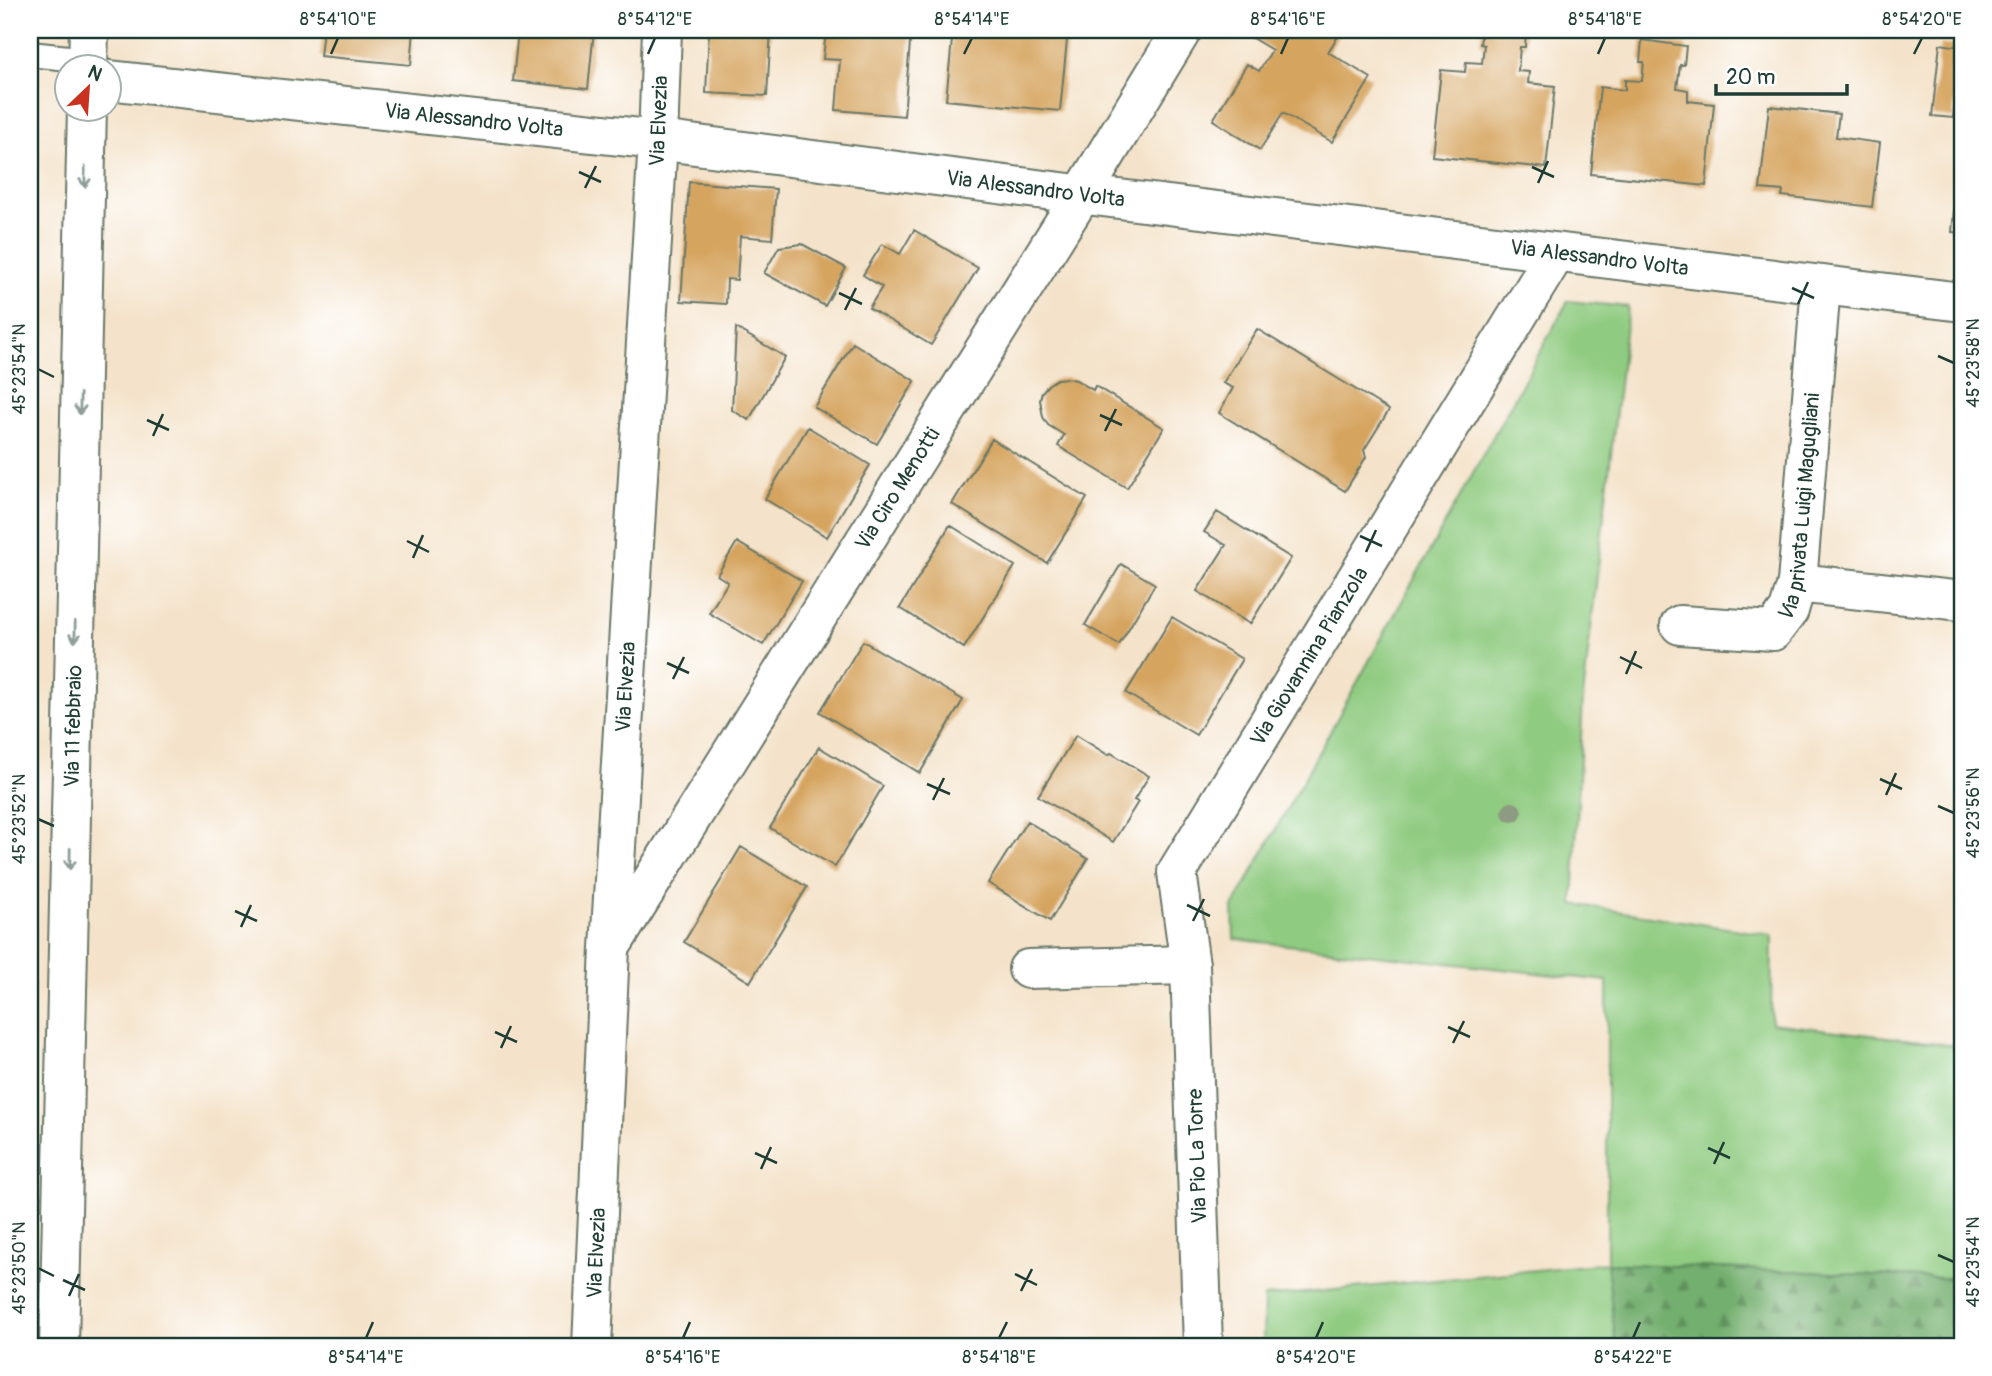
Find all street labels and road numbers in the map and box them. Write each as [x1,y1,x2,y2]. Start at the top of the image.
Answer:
street label: Via Elvezia [643,75,674,167]
street label: Via Alessandro Volta [383,97,565,144]
street label: Via Alessandro Volta [945,164,1126,214]
street label: Via Alessandro Volta [1508,234,1690,283]
street label: Via privata Luigi Magugliani [1773,392,1826,627]
street label: Via Ciro Menotti [849,422,947,555]
street label: Via Giovannina Pianzola [1244,562,1375,751]
street label: Via Elvezia [610,641,642,733]
street label: Via 11 febbraio [59,665,88,788]
street label: Via Pio La Torre [1182,1087,1213,1224]
street label: Via Elvezia [581,1207,612,1299]

